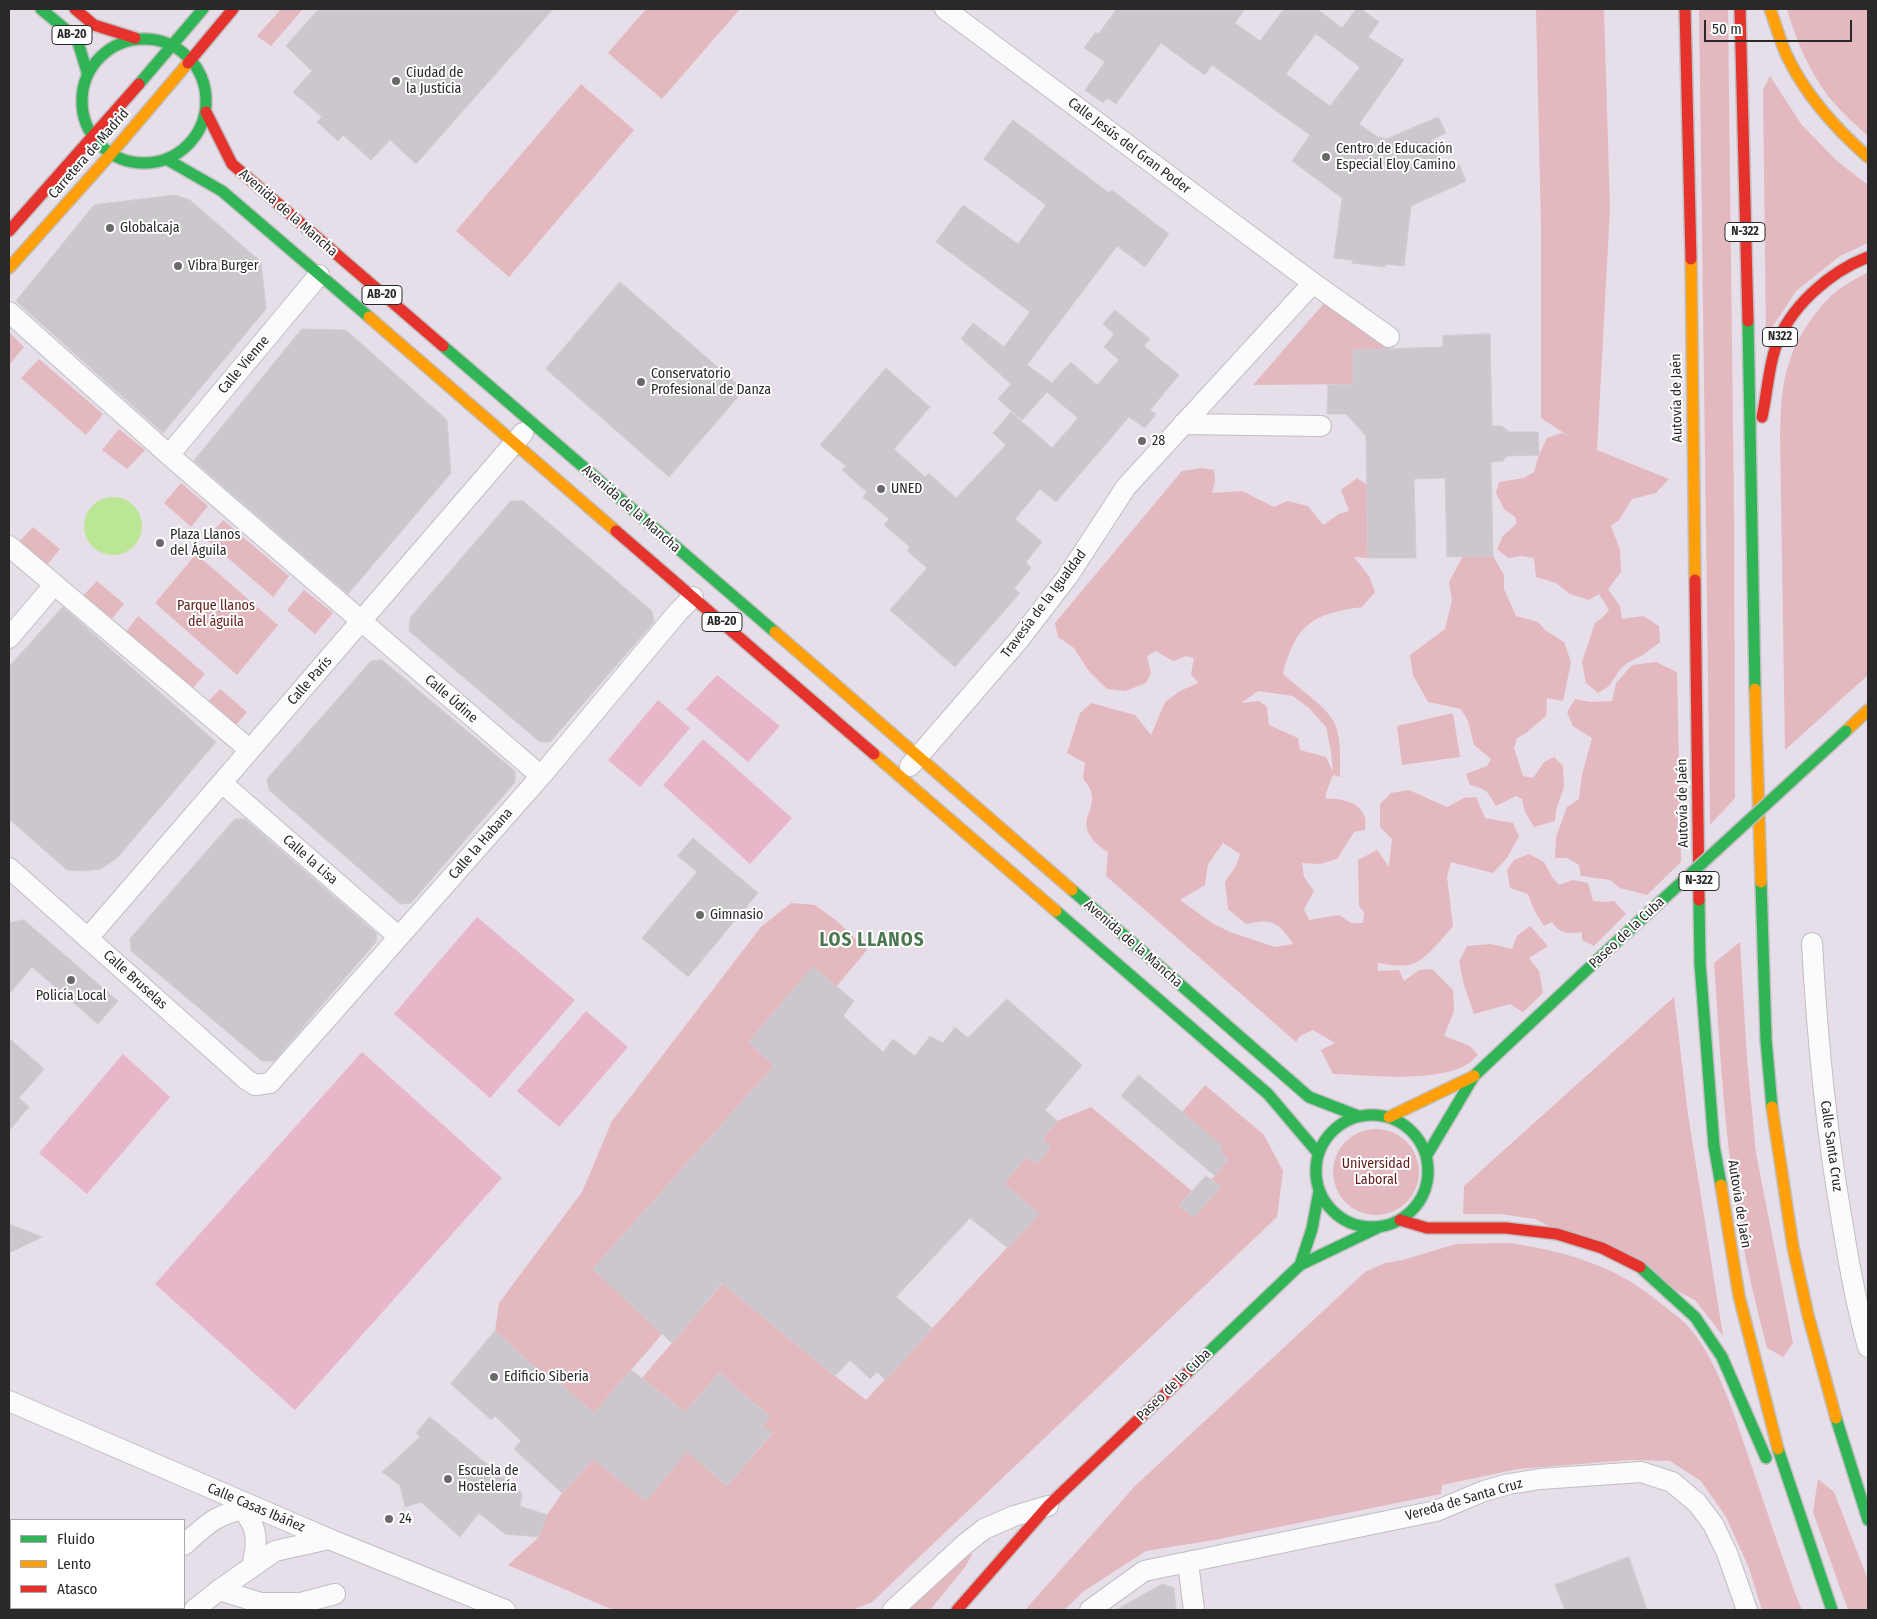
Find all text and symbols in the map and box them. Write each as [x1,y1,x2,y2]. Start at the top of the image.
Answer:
scale bar [1707,10,1854,42]
text: 50 m [1712,20,1742,38]
road number: AB-20 [52,26,92,44]
place label: Ciudad de la Justicia [406,65,464,98]
marker: Ciudad de la Justicia [390,75,402,87]
street label: Calle Jesús del Gran Poder [1064,94,1194,198]
street label: Carretera de Madrid [45,105,133,203]
place label: Centro de Educación Especial Eloy Camino [1336,141,1456,174]
marker: Centro de Educación Especial Eloy Camino [1320,151,1332,163]
street label: Avenida de la Mancha [235,166,341,260]
place label: Globalcaja [120,220,180,236]
marker: Globalcaja [104,222,116,234]
road number: N-322 [1725,222,1765,242]
place label: Vibra Burger [188,258,259,274]
marker: Vibra Burger [172,260,184,272]
road number: AB-20 [362,286,402,304]
road number: N322 [1762,328,1798,347]
street label: Calle Vienne [215,333,273,397]
street label: Autovía de Jaén [1668,353,1686,443]
place label: Conservatorio Profesional de Danza [651,366,771,398]
marker: Conservatorio Profesional de Danza [635,376,647,388]
place label: 28 [1152,433,1165,449]
marker: 28 [1136,435,1148,447]
street label: Avenida de la Mancha [578,462,684,556]
place label: UNED [891,481,922,497]
marker: UNED [875,483,887,495]
place label: Plaza Llanos del Águila [170,527,240,560]
marker: Plaza Llanos del Águila [154,537,166,549]
street label: Travesía de la Igualdad [998,547,1090,661]
park label: Parque llanos del águila [177,598,255,630]
road number: AB-20 [702,612,742,632]
street label: Calle París [284,653,336,709]
street label: Calle Údine [421,671,481,727]
street label: Autovía de Jaén [1674,758,1692,848]
street label: Calle la Habana [446,805,516,883]
street label: Calle la Lisa [279,832,341,888]
road number: N-322 [1679,871,1719,890]
street label: Paseo de la Cuba [1586,894,1668,972]
street label: Avenida de la Mancha [1080,897,1186,991]
place label: Gimnasio [710,907,763,923]
marker: Gimnasio [694,909,706,921]
district label: LOS LLANOS [818,930,926,952]
street label: Calle Bruselas [100,947,170,1013]
marker: Policía Local [65,974,77,986]
place label: Policía Local [36,988,106,1004]
street label: Calle Santa Cruz [1816,1099,1846,1193]
park label: Universidad Laboral [1342,1156,1410,1188]
street label: Autovía de Jaén [1724,1159,1754,1249]
street label: Paseo de la Cuba [1133,1345,1215,1425]
place label: Edificio Siberia [504,1369,589,1385]
marker: Edificio Siberia [488,1371,500,1383]
place label: Escuela de Hostelería [458,1463,519,1495]
marker: Escuela de Hostelería [442,1473,454,1485]
street label: Vereda de Santa Cruz [1404,1475,1524,1525]
street label: Calle Casas Ibáñez [205,1480,307,1536]
place label: 24 [399,1511,412,1527]
marker: 24 [383,1513,395,1525]
legend [10,1519,185,1609]
text: Fluido [57,1530,95,1548]
text: Lento [57,1555,91,1573]
text: Atasco [57,1580,97,1598]

